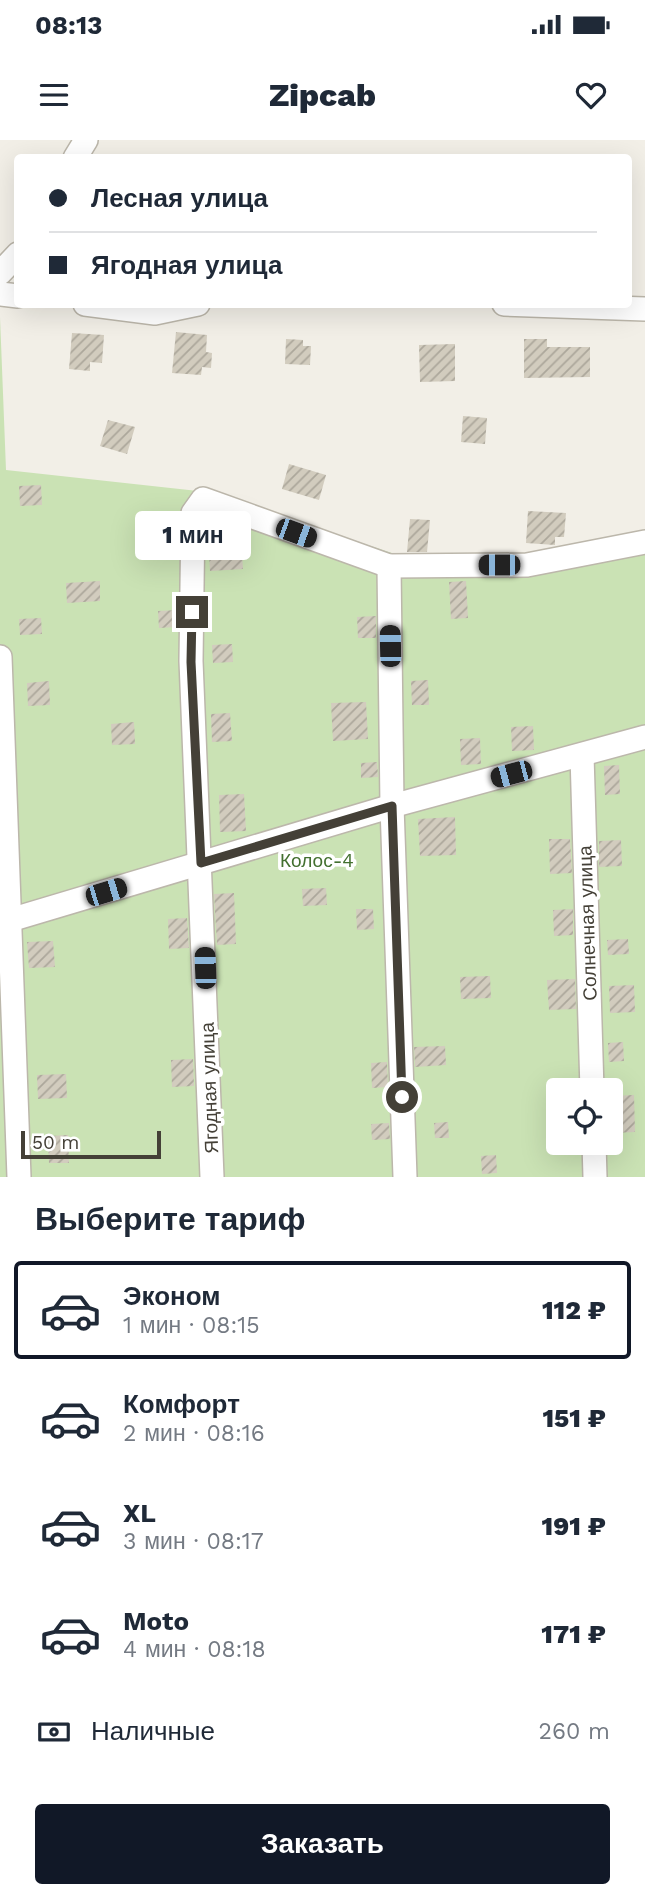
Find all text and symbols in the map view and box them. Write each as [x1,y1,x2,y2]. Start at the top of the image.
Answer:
text: 08:13 [35,10,103,40]
icon: menu [35,76,73,114]
text: Zipcab [269,76,376,114]
icon: heart [572,76,610,114]
text: Лесная улица [91,183,268,213]
text: Ягодная улица [91,250,282,280]
callout: 1 мин [134,510,250,560]
car [273,516,320,550]
text: 1 мин [162,522,224,549]
car [479,555,521,576]
route end [176,596,208,628]
car [380,625,401,667]
car [488,758,535,790]
street label: Солнечная улица [573,845,602,1001]
park label: Колос-4 [280,849,354,872]
car [83,876,130,908]
car [194,947,217,989]
street label: Ягодная улица [196,1021,223,1154]
map controls [546,1078,623,1155]
button: locate [546,1078,623,1155]
route start [386,1081,418,1113]
scale bar [21,1128,161,1160]
text: 50 m [32,1131,79,1154]
text: Выберите тариф [35,1200,306,1238]
icon: car [39,1279,102,1342]
text: Эконом [123,1281,221,1311]
text: 112 ₽ [542,1295,606,1325]
text: 1 мин · 08:15 [123,1312,260,1339]
icon: car [39,1387,102,1450]
text: Комфорт [123,1389,240,1419]
text: 151 ₽ [542,1403,606,1433]
text: 2 мин · 08:16 [123,1420,265,1447]
icon: car [39,1495,102,1558]
text: XL [123,1498,156,1528]
text: 191 ₽ [542,1511,606,1541]
text: 3 мин · 08:17 [123,1528,264,1555]
icon: car [39,1603,102,1666]
text: Moto [123,1606,189,1636]
text: 171 ₽ [541,1619,606,1649]
text: 4 мин · 08:18 [123,1636,266,1663]
icon: cash [35,1713,73,1751]
text: Наличные [91,1716,215,1746]
text: 260 m [539,1718,610,1745]
button: Заказать [35,1804,610,1884]

